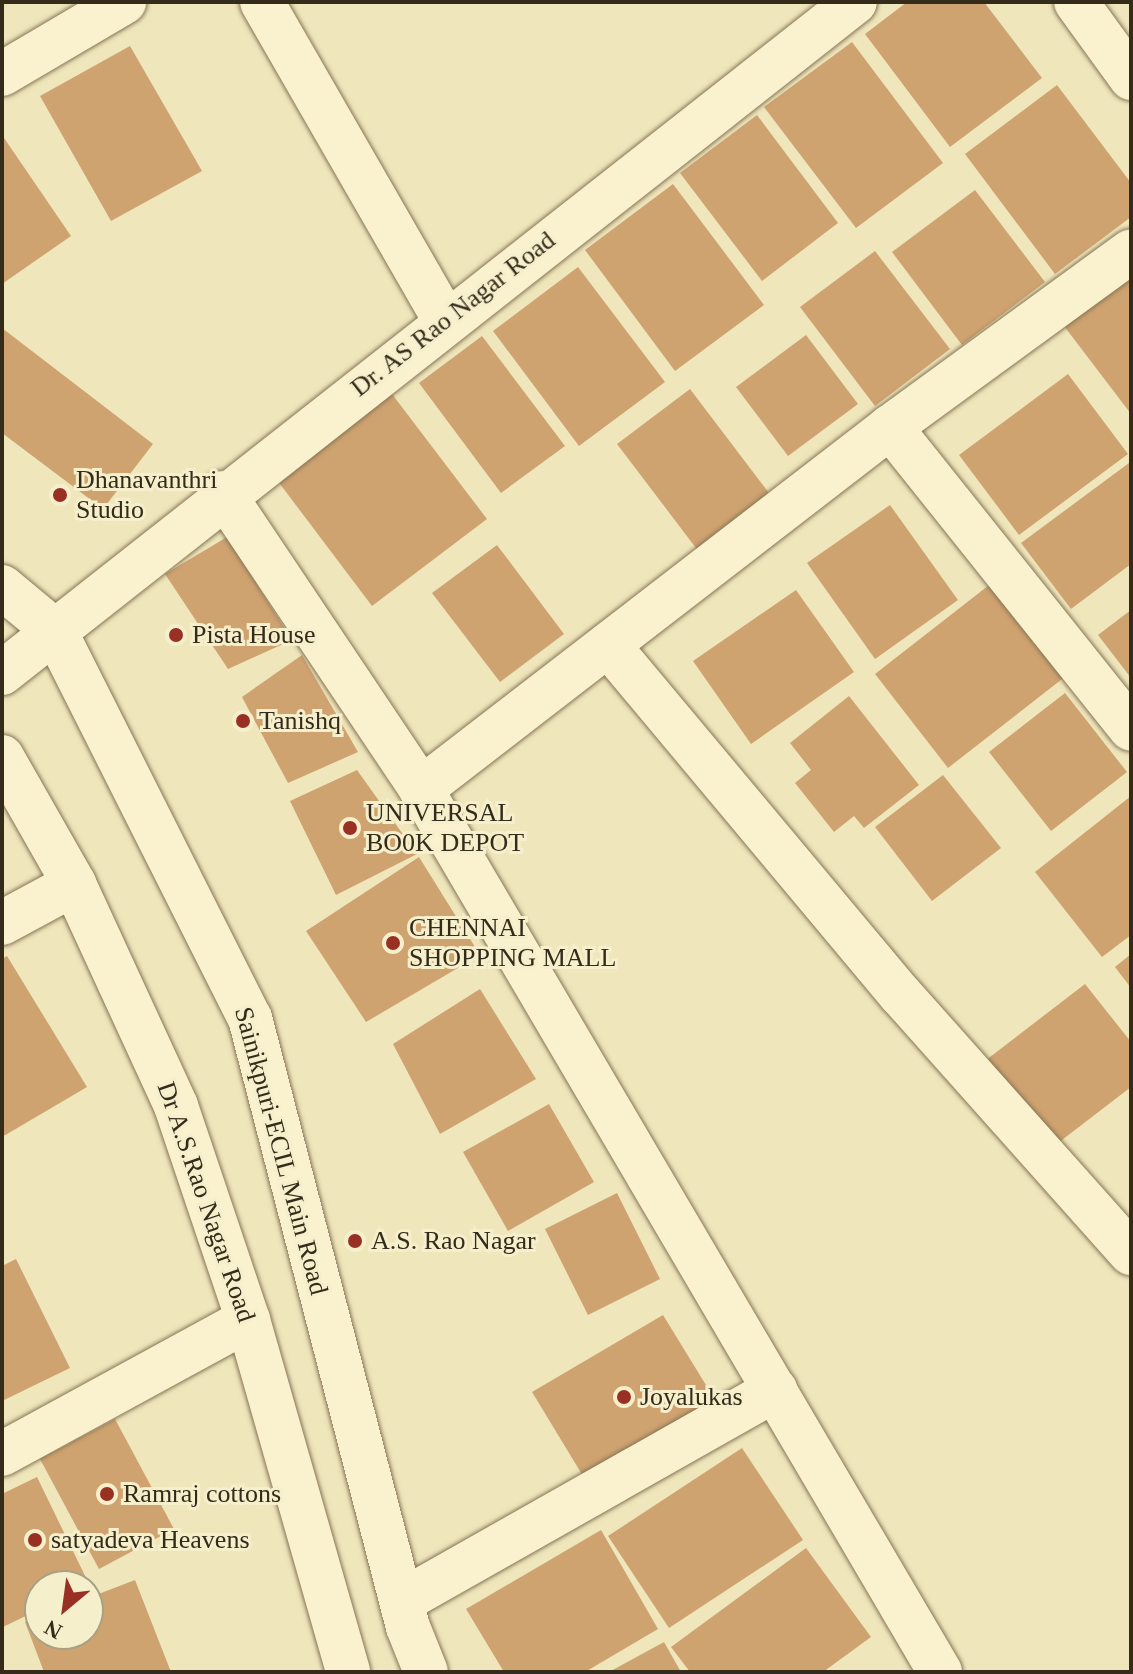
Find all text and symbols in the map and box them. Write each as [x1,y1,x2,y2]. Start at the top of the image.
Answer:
street label: Dr. AS Rao Nagar Road [344,224,562,404]
place label: Dhanavanthri Studio [76,464,218,526]
marker: Dhanavanthri Studio [51,486,69,504]
place label: Pista House [192,619,316,651]
marker: Pista House [167,626,185,644]
place label: Tanishq [259,705,341,737]
marker: Tanishq [234,712,252,730]
place label: UNIVERSAL BO0K DEPOT [366,797,524,858]
marker: UNIVERSAL BO0K DEPOT [341,819,359,837]
place label: CHENNAI SHOPPING MALL [409,912,616,974]
marker: CHENNAI SHOPPING MALL [384,934,402,952]
street label: Sainikpuri-ECIL Main Road [227,1003,335,1299]
street label: Dr A.S.Rao Nagar Road [150,1077,262,1327]
place label: A.S. Rao Nagar [371,1225,536,1257]
marker: A.S. Rao Nagar [346,1232,364,1250]
place label: Joyalukas [640,1381,743,1413]
marker: Joyalukas [615,1388,633,1406]
place label: Ramraj cottons [123,1478,281,1510]
marker: Ramraj cottons [98,1485,116,1503]
place label: satyadeva Heavens [51,1524,250,1556]
marker: satyadeva Heavens [26,1531,44,1549]
north arrow [24,1570,104,1650]
text: N [40,1615,66,1644]

